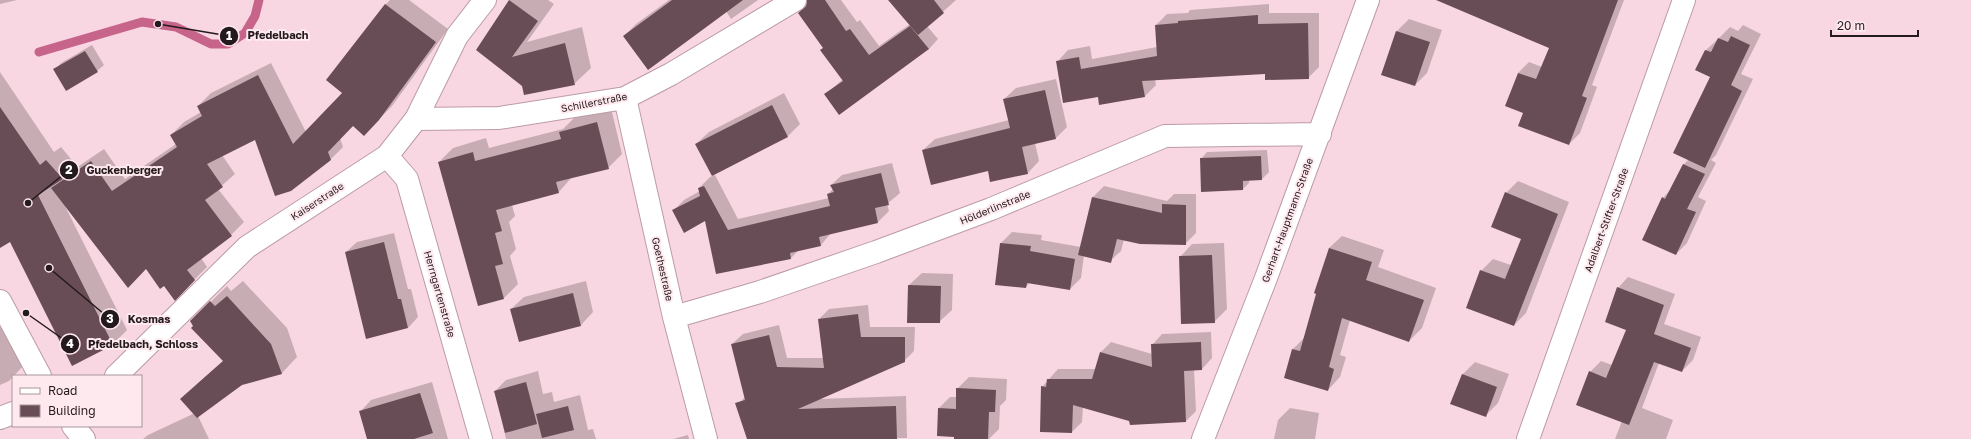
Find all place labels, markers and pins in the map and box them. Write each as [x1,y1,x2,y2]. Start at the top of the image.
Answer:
callout: Pfedelbach [219,24,316,47]
callout: Guckenberger [59,158,170,181]
callout: Kosmas [100,308,179,331]
callout: Pfedelbach, Schloss [60,333,206,356]

